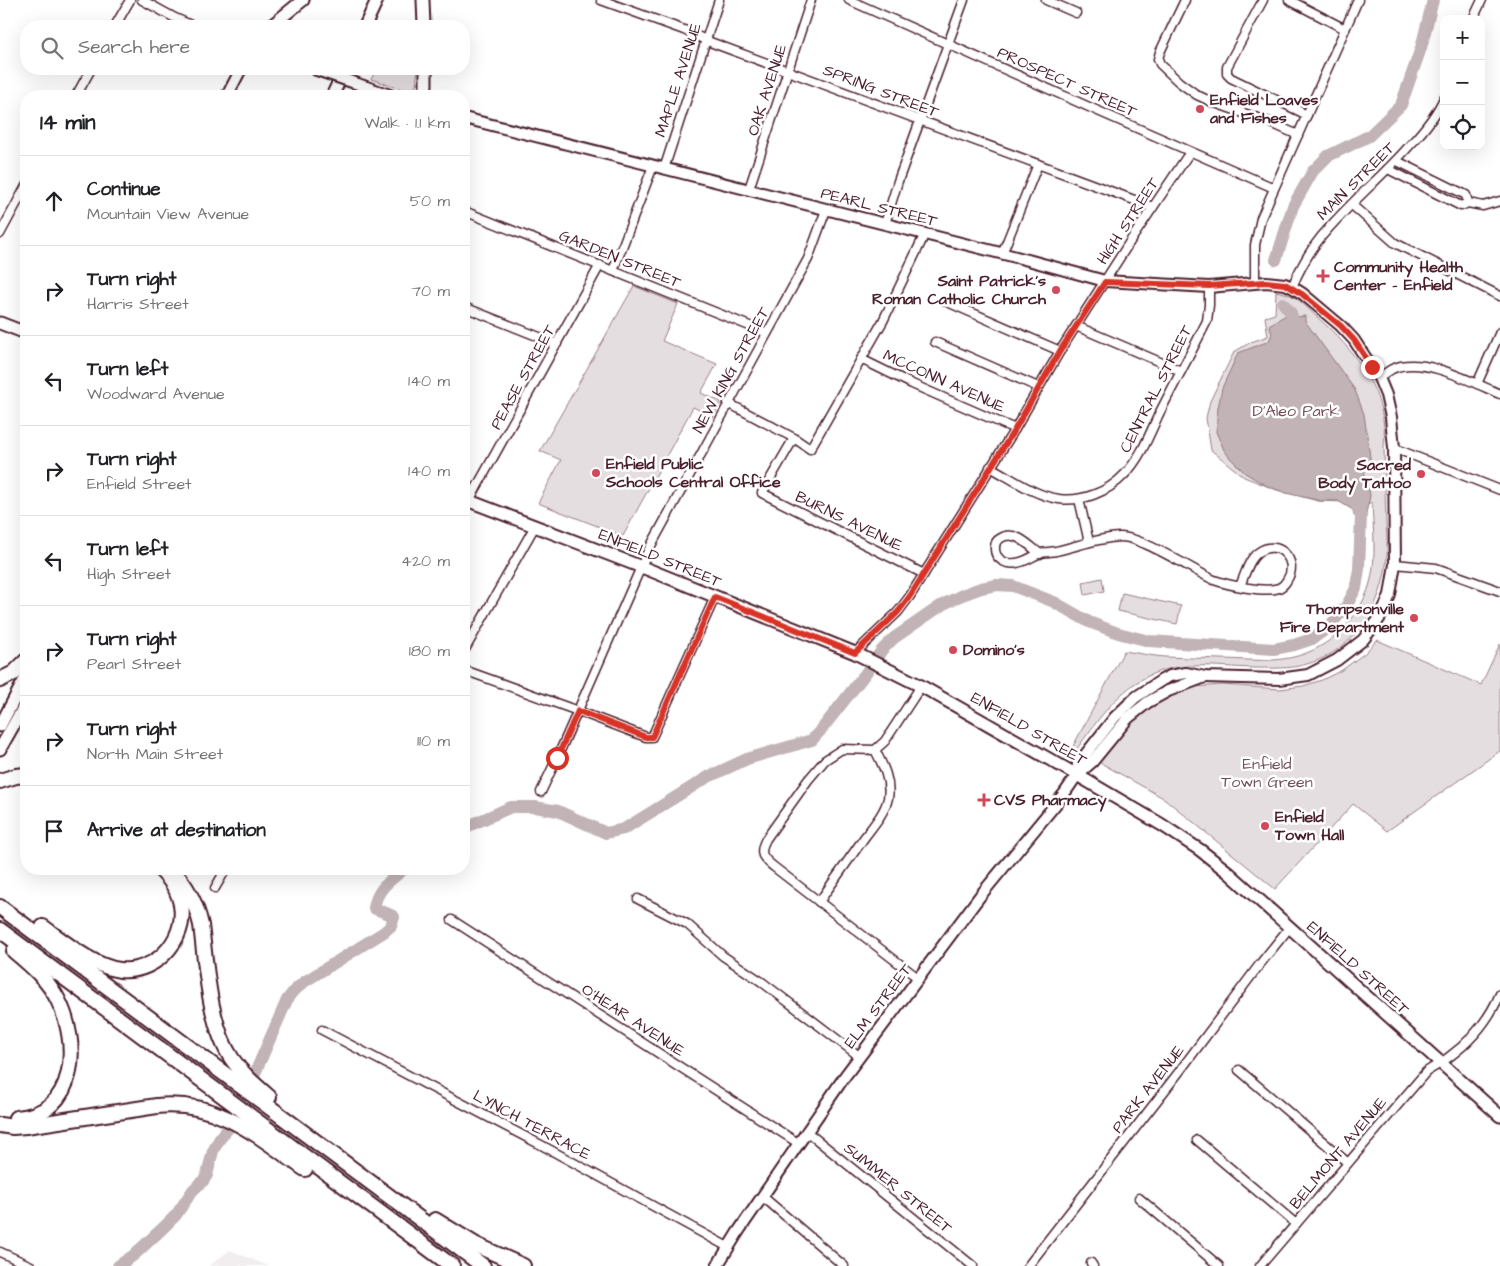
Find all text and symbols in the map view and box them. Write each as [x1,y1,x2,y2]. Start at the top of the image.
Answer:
map controls [1440,15,1485,150]
button: + [1440,15,1485,60]
search box [20,20,470,75]
street label: MAPLE AVENUE [649,20,707,140]
icon: search [38,34,66,62]
text: Search here [78,34,190,61]
street label: OAK AVENUE [742,41,792,139]
street label: PROSPECT STREET [994,41,1140,123]
street label: SPRING STREET [820,59,942,123]
button: − [1440,60,1485,105]
place label: Enfield Loaves and Fishes [1209,89,1318,129]
marker: Enfield Loaves and Fishes [1194,103,1206,115]
button: locate [1440,105,1485,150]
text: 14 min [40,108,95,137]
text: Walk · 1.1 km [364,112,450,134]
street label: MAIN STREET [1312,137,1400,225]
street label: HIGH STREET [1092,173,1164,269]
text: Continue [87,176,161,203]
street label: PEARL STREET [818,182,940,232]
icon: ahead [40,187,68,215]
text: 50 m [410,190,450,212]
text: Mountain View Avenue [87,203,249,225]
street label: GARDEN STREET [556,225,684,293]
place label: Community Health Center - Enfield [1334,256,1464,296]
text: Turn right [87,266,176,293]
marker: Community Health Center - Enfield [1316,269,1330,283]
place label: Saint Patrick's Roman Catholic Church [872,270,1047,310]
icon: right [40,277,68,305]
text: 70 m [411,280,450,302]
marker: Saint Patrick's Roman Catholic Church [1050,284,1062,296]
text: Harris Street [87,293,189,315]
street label: NEW KING STREET [687,303,775,437]
street label: PEASE STREET [485,321,561,433]
street label: CENTRAL STREET [1114,321,1198,457]
street label: MCCONN AVENUE [880,344,1009,418]
text: Turn left [87,356,168,383]
route end [1361,356,1384,379]
icon: left [40,367,68,395]
text: 140 m [408,370,450,392]
text: Woodward Avenue [87,383,225,405]
park label: D'Aleo Park [1253,400,1340,422]
text: Turn right [87,446,176,473]
place label: Enfield Public Schools Central Office [605,453,781,493]
place label: Sacred Body Tattoo [1318,454,1412,495]
icon: right [40,457,68,485]
text: 140 m [408,460,450,482]
marker: Enfield Public Schools Central Office [590,467,602,479]
marker: Sacred Body Tattoo [1415,468,1427,480]
text: Enfield Street [87,473,192,495]
street label: BURNS AVENUE [792,486,907,557]
street label: ENFIELD STREET [595,523,725,593]
text: Turn left [87,536,168,563]
icon: left [40,547,68,575]
text: 420 m [401,550,450,572]
text: High Street [87,563,171,585]
place label: Thompsonville Fire Department [1280,598,1405,638]
marker: Thompsonville Fire Department [1408,612,1420,624]
text: Turn right [87,626,176,653]
icon: right [40,637,68,665]
place label: Domino's [963,639,1025,661]
text: 180 m [409,640,450,662]
marker: Domino's [947,644,959,656]
text: Pearl Street [87,653,181,675]
street label: ENFIELD STREET [967,687,1091,771]
text: Turn right [87,716,176,743]
icon: right [40,727,68,755]
text: 110 m [417,730,450,752]
text: North Main Street [87,743,223,765]
route start [546,747,569,770]
park label: Enfield Town Green [1221,753,1313,793]
place label: CVS Pharmacy [994,789,1107,812]
marker: CVS Pharmacy [978,794,990,806]
place label: Enfield Town Hall [1274,806,1345,846]
icon: arrive [40,817,68,845]
text: Arrive at destination [87,817,266,844]
marker: Enfield Town Hall [1259,820,1271,832]
street label: ENFIELD STREET [1302,916,1414,1020]
street label: ELM STREET [839,959,917,1053]
street label: O'HEAR AVENUE [577,978,689,1062]
street label: PARK AVENUE [1107,1040,1190,1138]
street label: LYNCH TERRACE [469,1085,595,1166]
street label: BELMONT AVENUE [1284,1092,1392,1214]
street label: SUMMER STREET [839,1137,957,1239]

